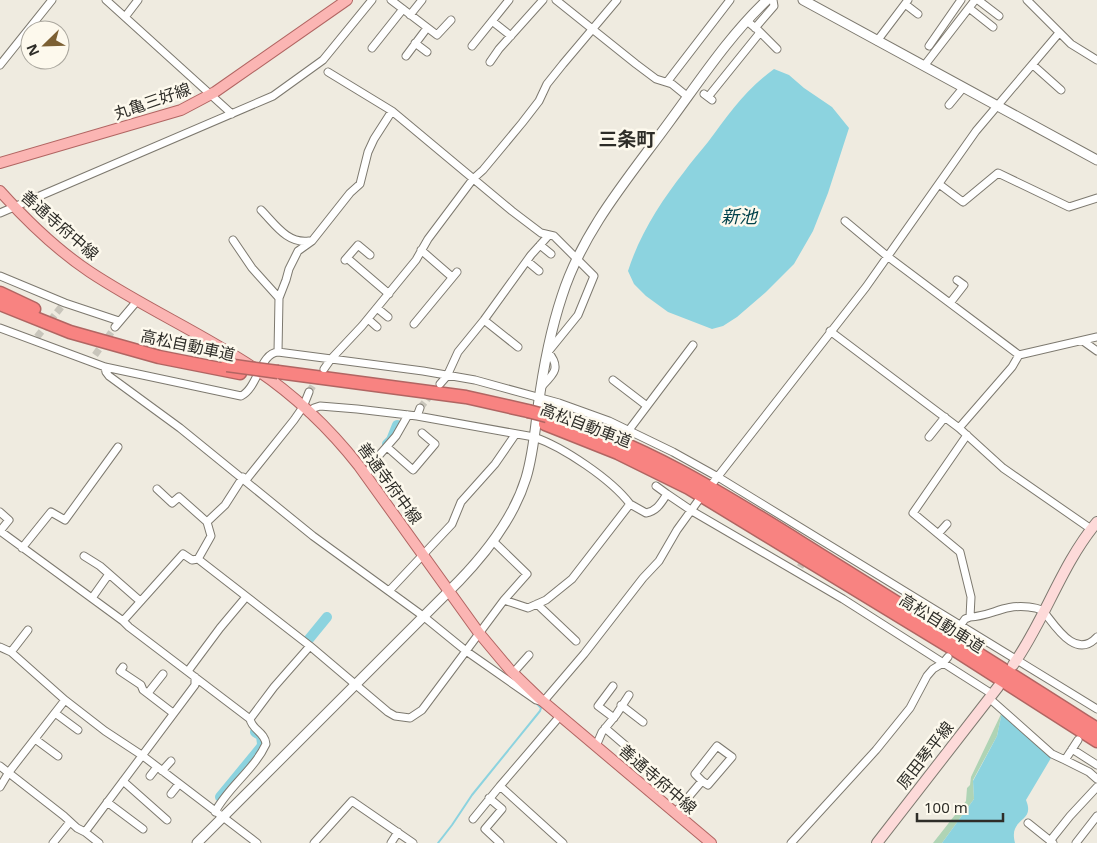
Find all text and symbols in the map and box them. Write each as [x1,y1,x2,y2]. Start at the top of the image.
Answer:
north arrow [20,20,70,70]
text: N [22,41,44,59]
street label: 丸亀三好線 [111,78,193,124]
district label: 三条町 [598,126,656,152]
street label: 善通寺府中線 [17,185,103,265]
water label: 新池 [721,204,759,228]
street label: 高松自動車道 [139,324,237,366]
street label: 高松自動車道 [537,398,635,452]
street label: 善通寺府中線 [353,438,427,528]
street label: 高松自動車道 [895,588,989,658]
street label: 原田琴平線 [892,717,958,793]
street label: 善通寺府中線 [615,739,701,819]
scale bar [917,790,1003,822]
text: 100 m [924,797,968,817]

